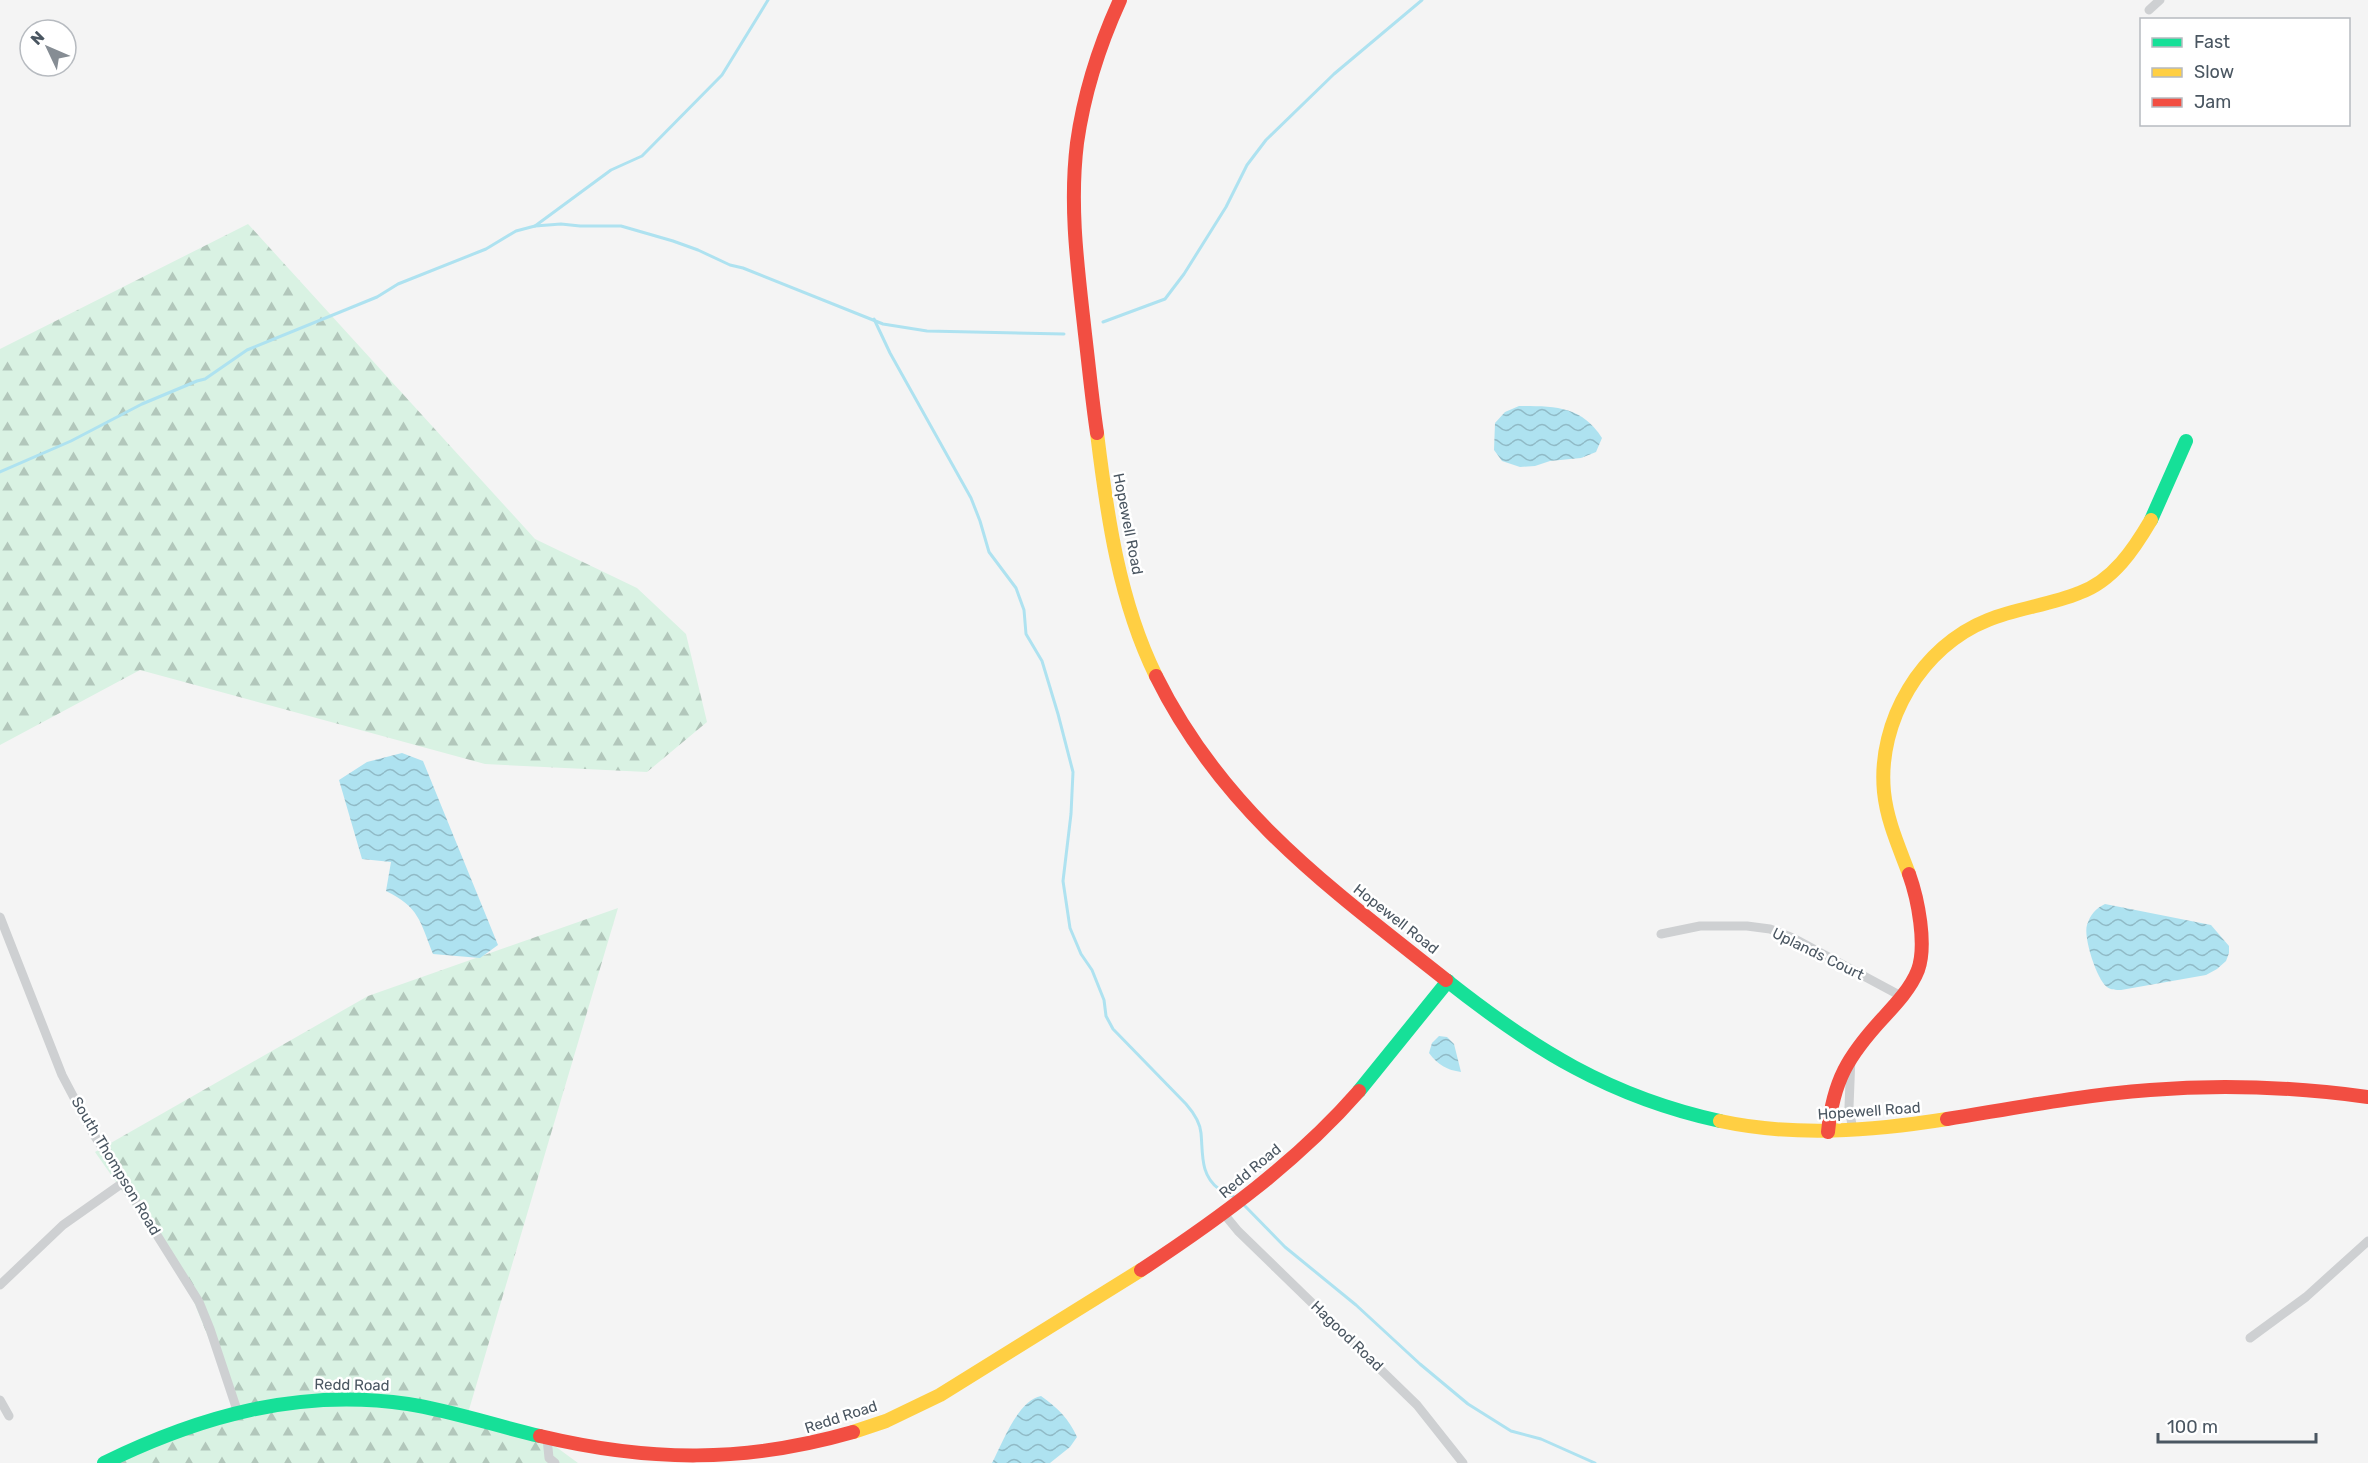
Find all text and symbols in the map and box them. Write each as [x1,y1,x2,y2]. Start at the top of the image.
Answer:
north arrow [18,18,78,78]
legend [2140,18,2350,126]
text: N [27,27,48,49]
text: Fast [2194,31,2230,53]
text: Slow [2194,61,2234,83]
text: Jam [2194,91,2231,113]
street label: Hopewell Road [1109,472,1147,576]
street label: Hopewell Road [1350,880,1442,958]
street label: Uplands Court [1769,924,1867,984]
street label: South Thompson Road [68,1094,164,1238]
street label: Hopewell Road [1817,1098,1921,1124]
street label: Redd Road [1215,1140,1285,1202]
street label: Hagood Road [1307,1297,1387,1375]
street label: Redd Road [314,1375,390,1395]
street label: Redd Road [802,1397,880,1437]
scale bar [2158,1406,2316,1444]
text: 100 m [2167,1416,2218,1438]

